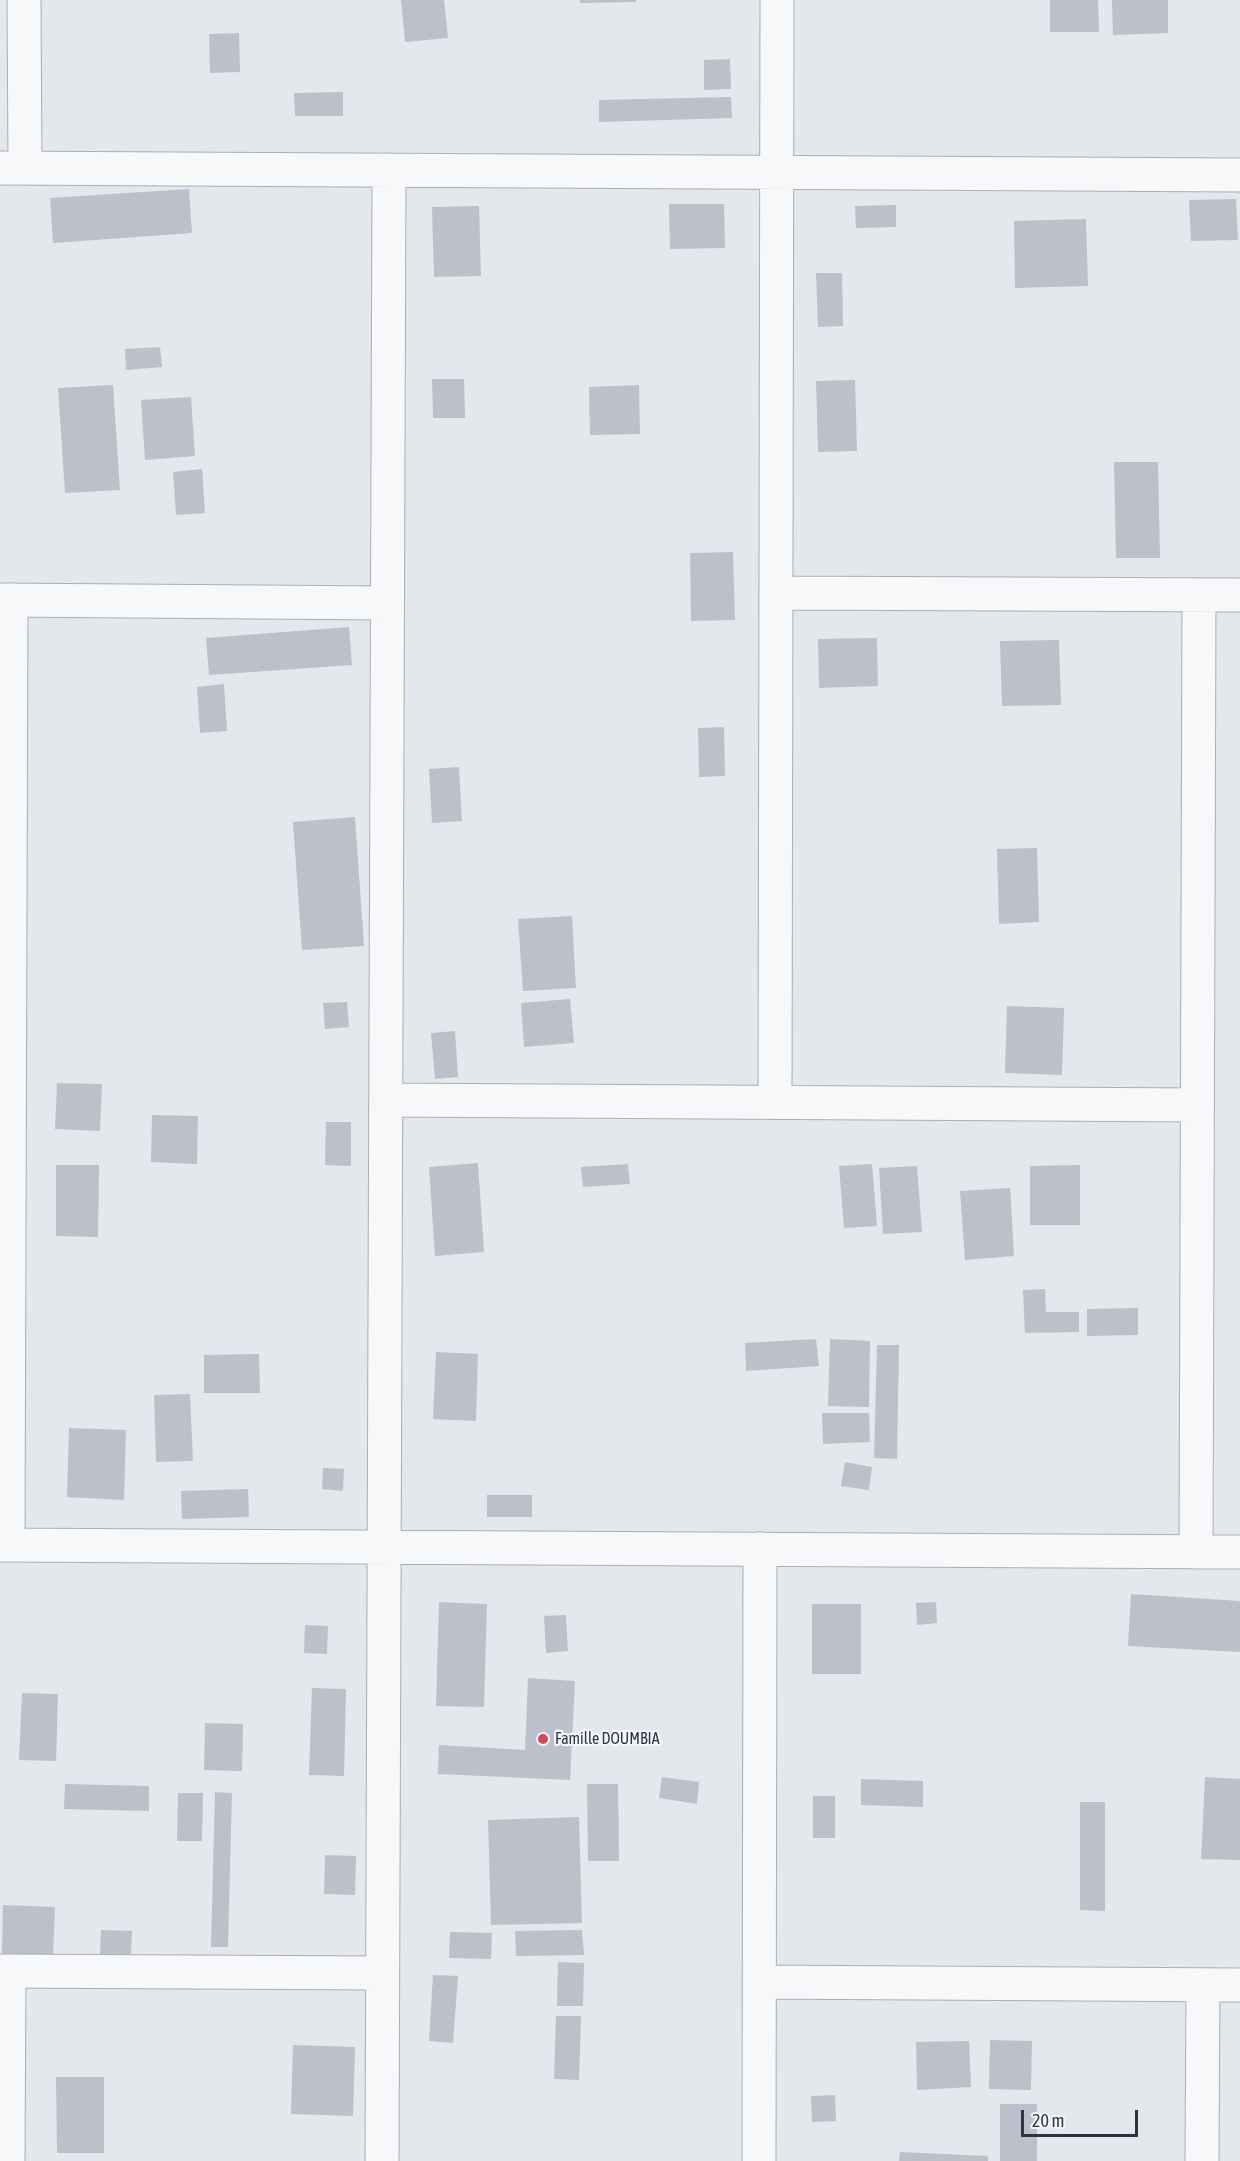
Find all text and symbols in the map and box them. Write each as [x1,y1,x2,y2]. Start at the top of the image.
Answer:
place label: Famille DOUMBIA [555,1729,660,1749]
marker: Famille DOUMBIA [536,1732,550,1746]
scale bar [1024,2098,1141,2136]
text: 20 m [1032,2110,1064,2131]

